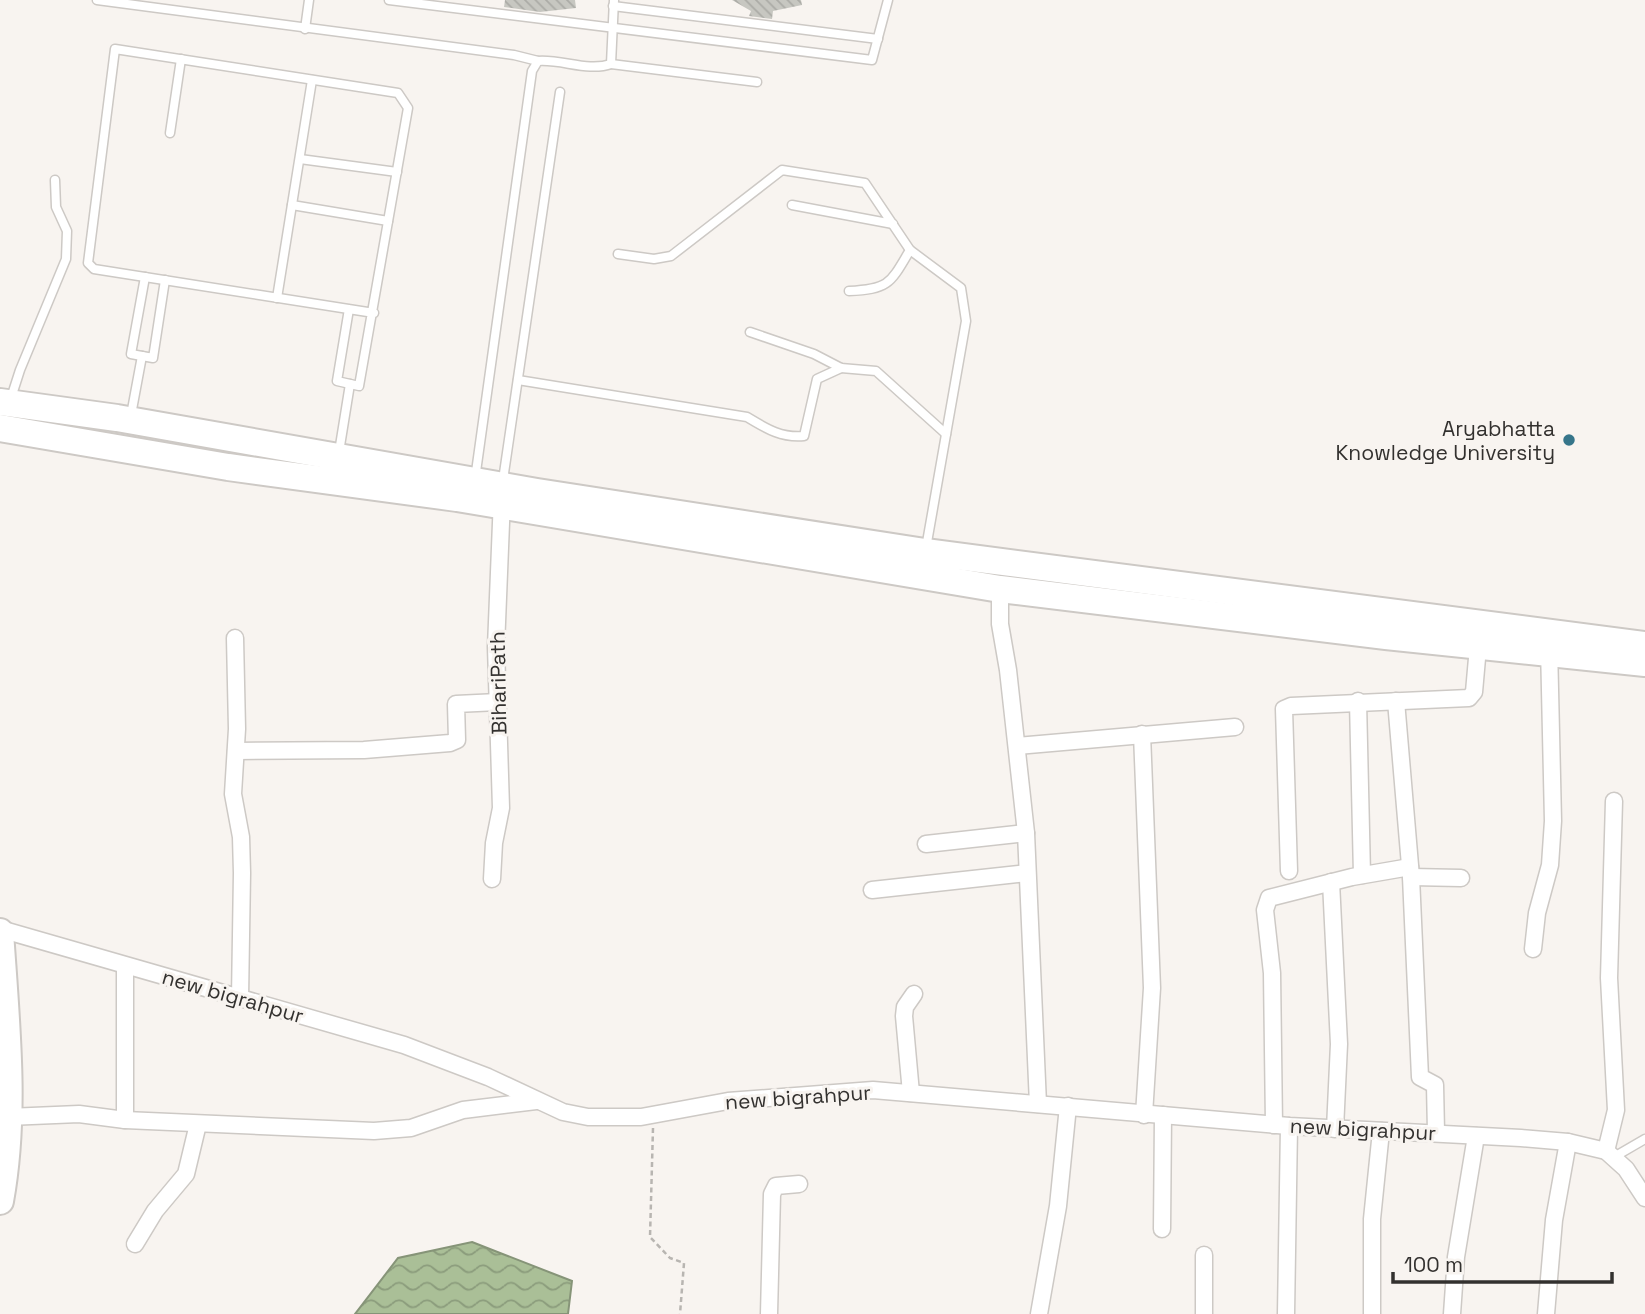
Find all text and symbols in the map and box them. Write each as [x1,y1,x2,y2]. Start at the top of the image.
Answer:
place label: Aryabhatta Knowledge University [1336,415,1555,466]
marker: Aryabhatta Knowledge University [1561,432,1577,448]
street label: BihariPath [484,631,512,735]
street label: new bigrahpur [159,963,307,1029]
street label: new bigrahpur [724,1078,872,1116]
street label: new bigrahpur [1289,1112,1437,1146]
scale bar [1393,1240,1612,1284]
text: 100 m [1404,1251,1463,1278]

